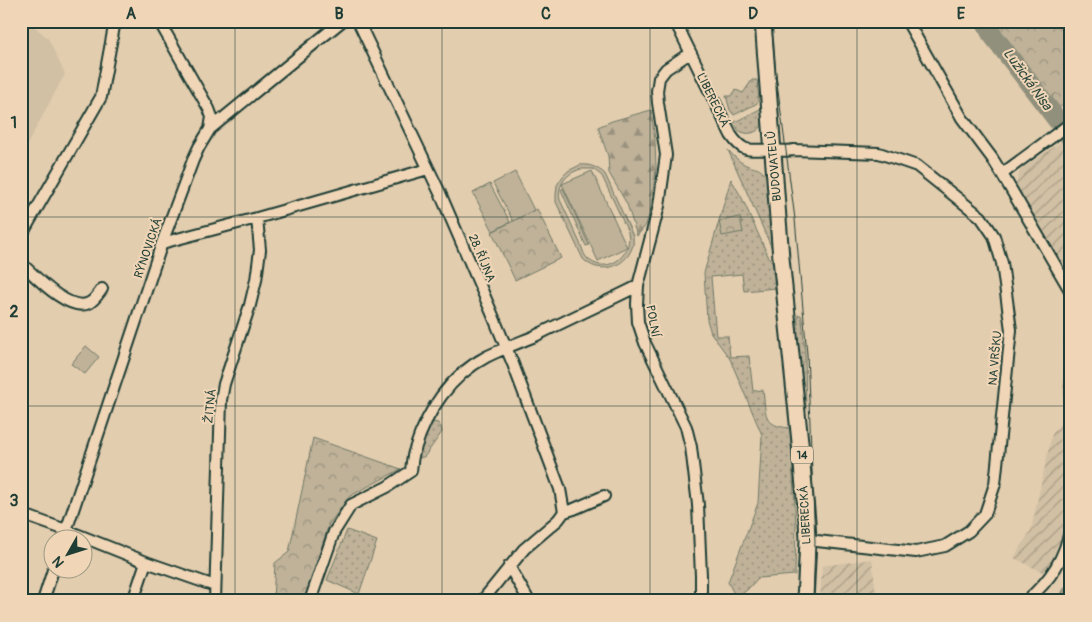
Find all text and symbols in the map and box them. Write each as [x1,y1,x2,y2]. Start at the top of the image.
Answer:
text: A [126,4,137,24]
text: B [334,4,344,24]
text: C [541,4,551,24]
text: D [748,4,758,24]
text: E [957,4,966,24]
water label: Lužická Nisa [1000,45,1056,115]
street label: LIBERECKÁ [693,70,733,130]
text: 1 [11,113,17,133]
street label: BUDOVATELŮ [763,130,785,202]
street label: RÝNOVICKÁ [130,216,166,280]
street label: 28. ŘÍJNA [465,232,499,285]
text: 2 [10,302,19,322]
street label: POLNÍ [642,304,664,339]
street label: NA VRŠKU [985,330,1005,386]
street label: ŽITNÁ [200,388,220,424]
road number: 14 [791,446,813,464]
street label: LIBERECKÁ [795,485,815,545]
text: 3 [10,491,19,511]
north arrow [42,530,92,580]
text: N [49,553,68,571]

